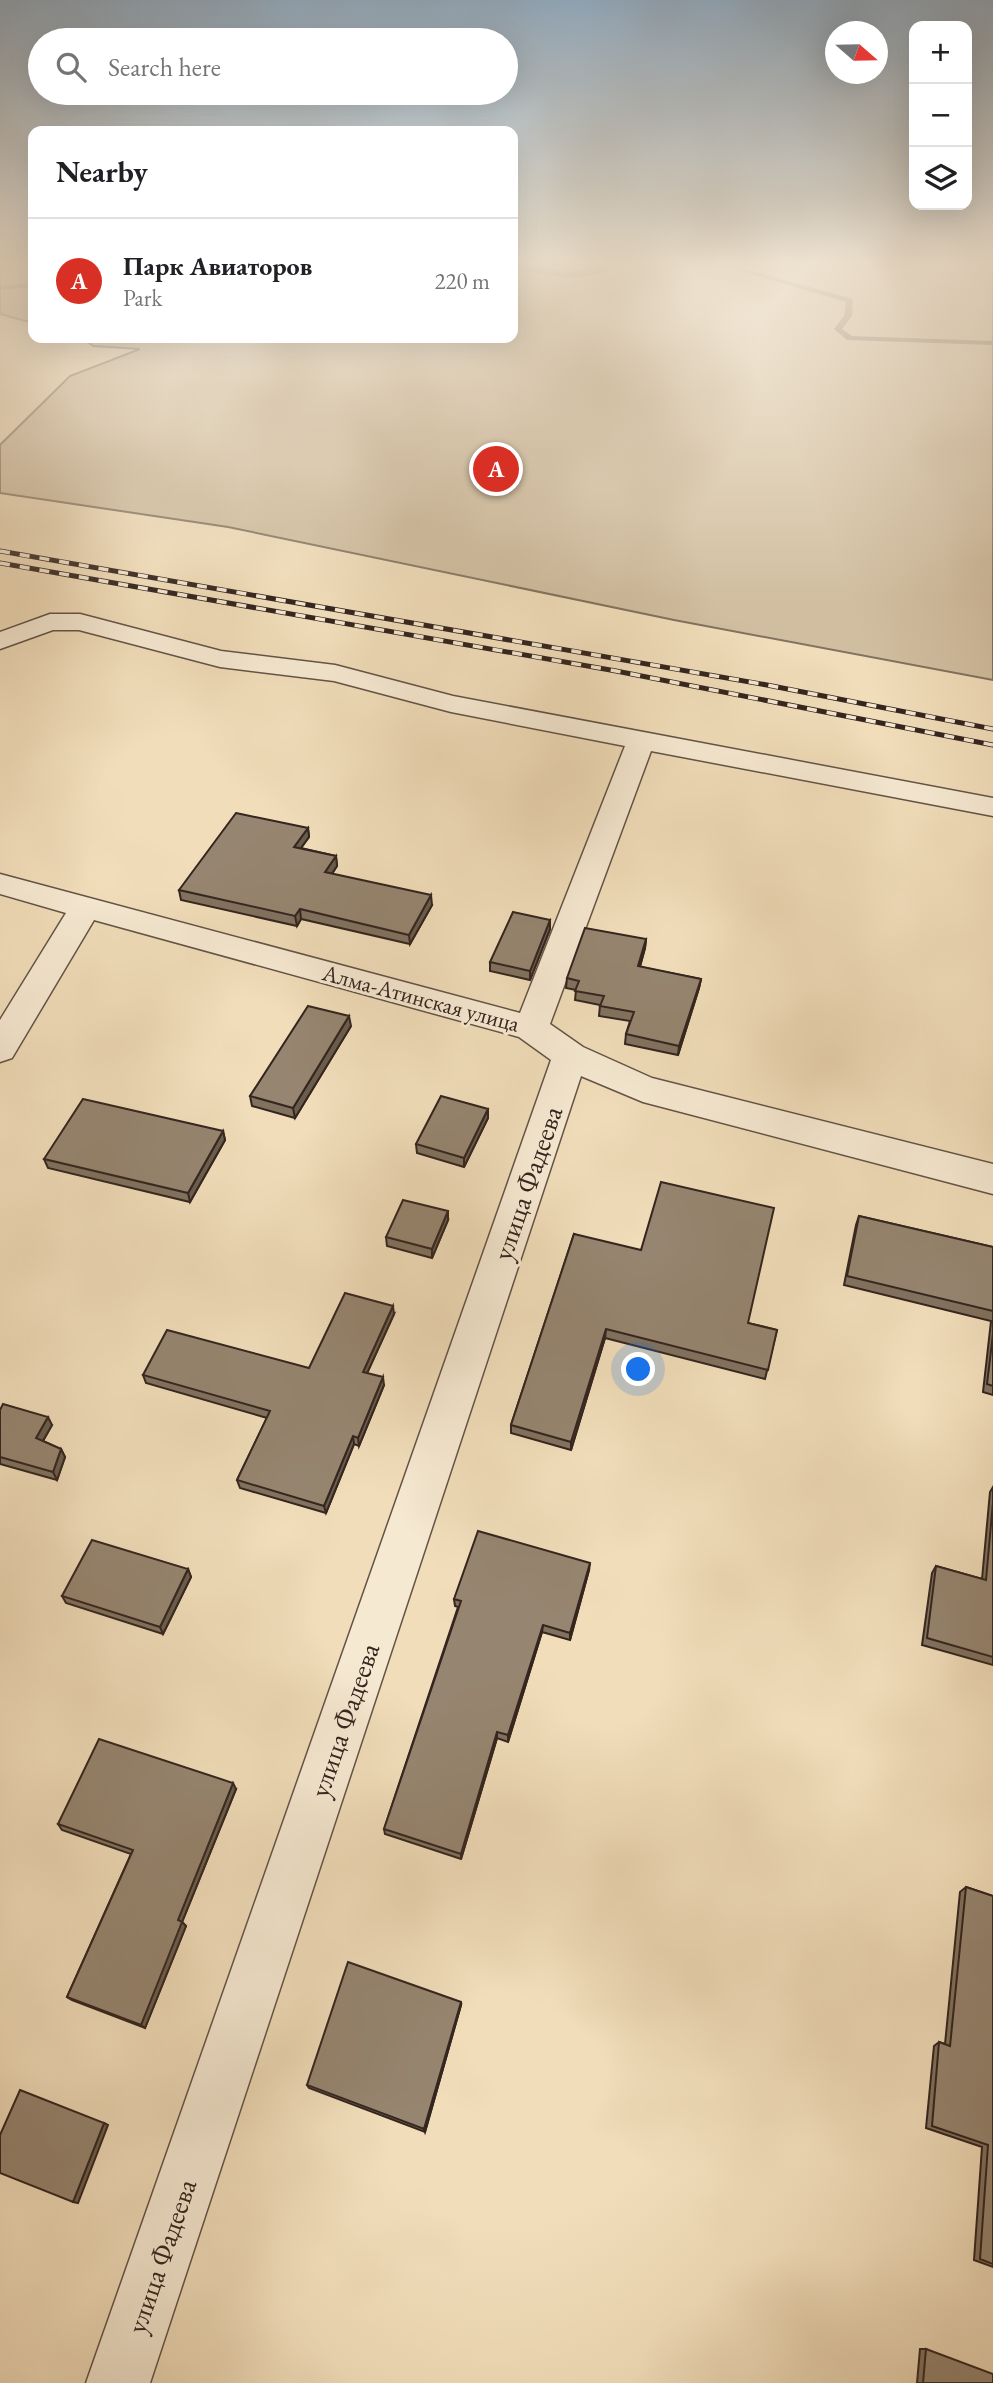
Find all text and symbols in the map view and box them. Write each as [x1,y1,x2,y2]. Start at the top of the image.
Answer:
north arrow [825,21,888,84]
map controls [909,21,972,210]
button: + [909,21,972,84]
search box [28,28,518,105]
icon: search [52,48,90,86]
text: Search here [108,50,221,84]
button: − [909,84,972,147]
button: layers [909,147,972,210]
text: Nearby [56,152,148,191]
text: Парк Авиаторов [123,249,312,283]
text: A [71,266,87,296]
text: 220 m [434,266,490,296]
text: Park [123,283,162,313]
pin: A [473,443,519,495]
street label: Алма-Атинская улица [318,957,524,1039]
street label: улица Фадеева [484,1100,570,1265]
your location [621,1352,655,1386]
street label: улица Фадеева [301,1637,387,1802]
street label: улица Фадеева [118,2173,204,2338]

